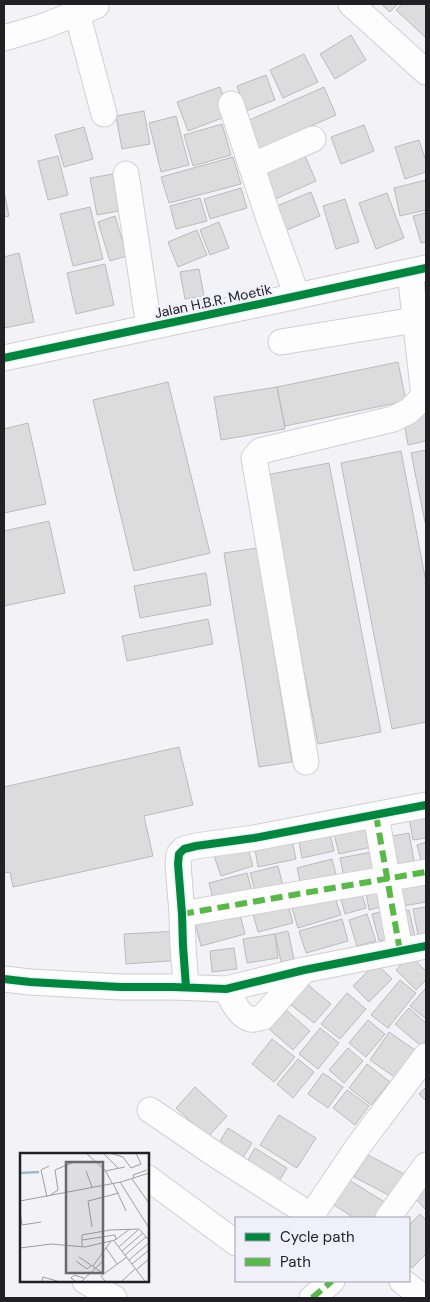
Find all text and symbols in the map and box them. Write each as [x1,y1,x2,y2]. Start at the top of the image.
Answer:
street label: Jalan H.B.R. Moetik [153,280,273,322]
inset map [20,1153,149,1282]
legend [235,1217,410,1282]
text: Cycle path [280,1227,355,1247]
text: Path [280,1252,311,1272]

